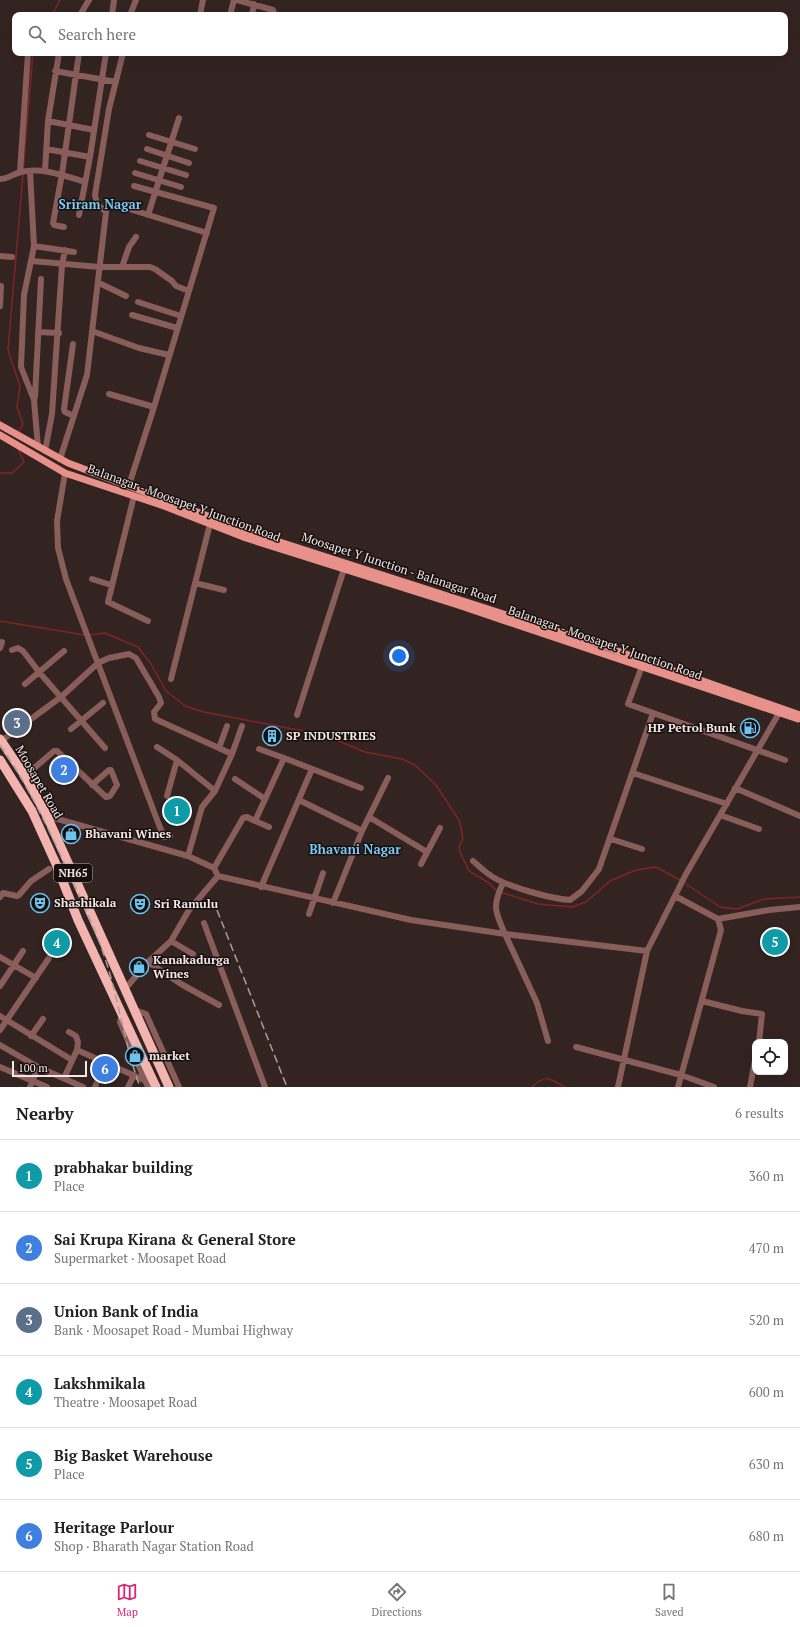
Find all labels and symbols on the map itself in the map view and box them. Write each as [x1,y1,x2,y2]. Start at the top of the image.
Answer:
district label: Sriram Nagar [59,195,142,213]
street label: Balanagar - Moosapet Y Junction Road [86,461,283,545]
street label: Moosapet Y Junction - Balanagar Road [300,529,499,606]
street label: Balanagar - Moosapet Y Junction Road [506,602,704,683]
your location [389,646,409,666]
pin: 3 [4,708,30,738]
fuel station icon: HP Petrol Bunk [739,717,761,739]
place label: HP Petrol Bunk [648,720,736,735]
building icon: SP INDUSTRIES [261,725,283,747]
place label: SP INDUSTRIES [286,728,376,743]
street label: Moosapet Road [12,743,67,821]
pin: 2 [51,755,77,785]
pin: 1 [164,796,190,826]
shop icon: Bhavani Wines [60,823,82,845]
place label: Bhavani Wines [85,826,172,841]
district label: Bhavani Nagar [309,840,401,858]
road number: NH65 [54,864,92,882]
theatre icon: Shashikala [29,892,51,914]
theatre icon: Sri Ramulu [129,893,151,915]
place label: Shashikala [54,895,117,910]
place label: Sri Ramulu [154,896,219,911]
pin: 5 [762,927,788,957]
pin: 4 [44,928,70,958]
place label: Kanakadurga Wines [153,952,230,981]
shop icon: Kanakadurga Wines [128,956,150,978]
shop icon: market [124,1045,146,1067]
place label: market [149,1048,190,1063]
pin: 6 [92,1054,118,1084]
scale bar [12,1059,87,1078]

